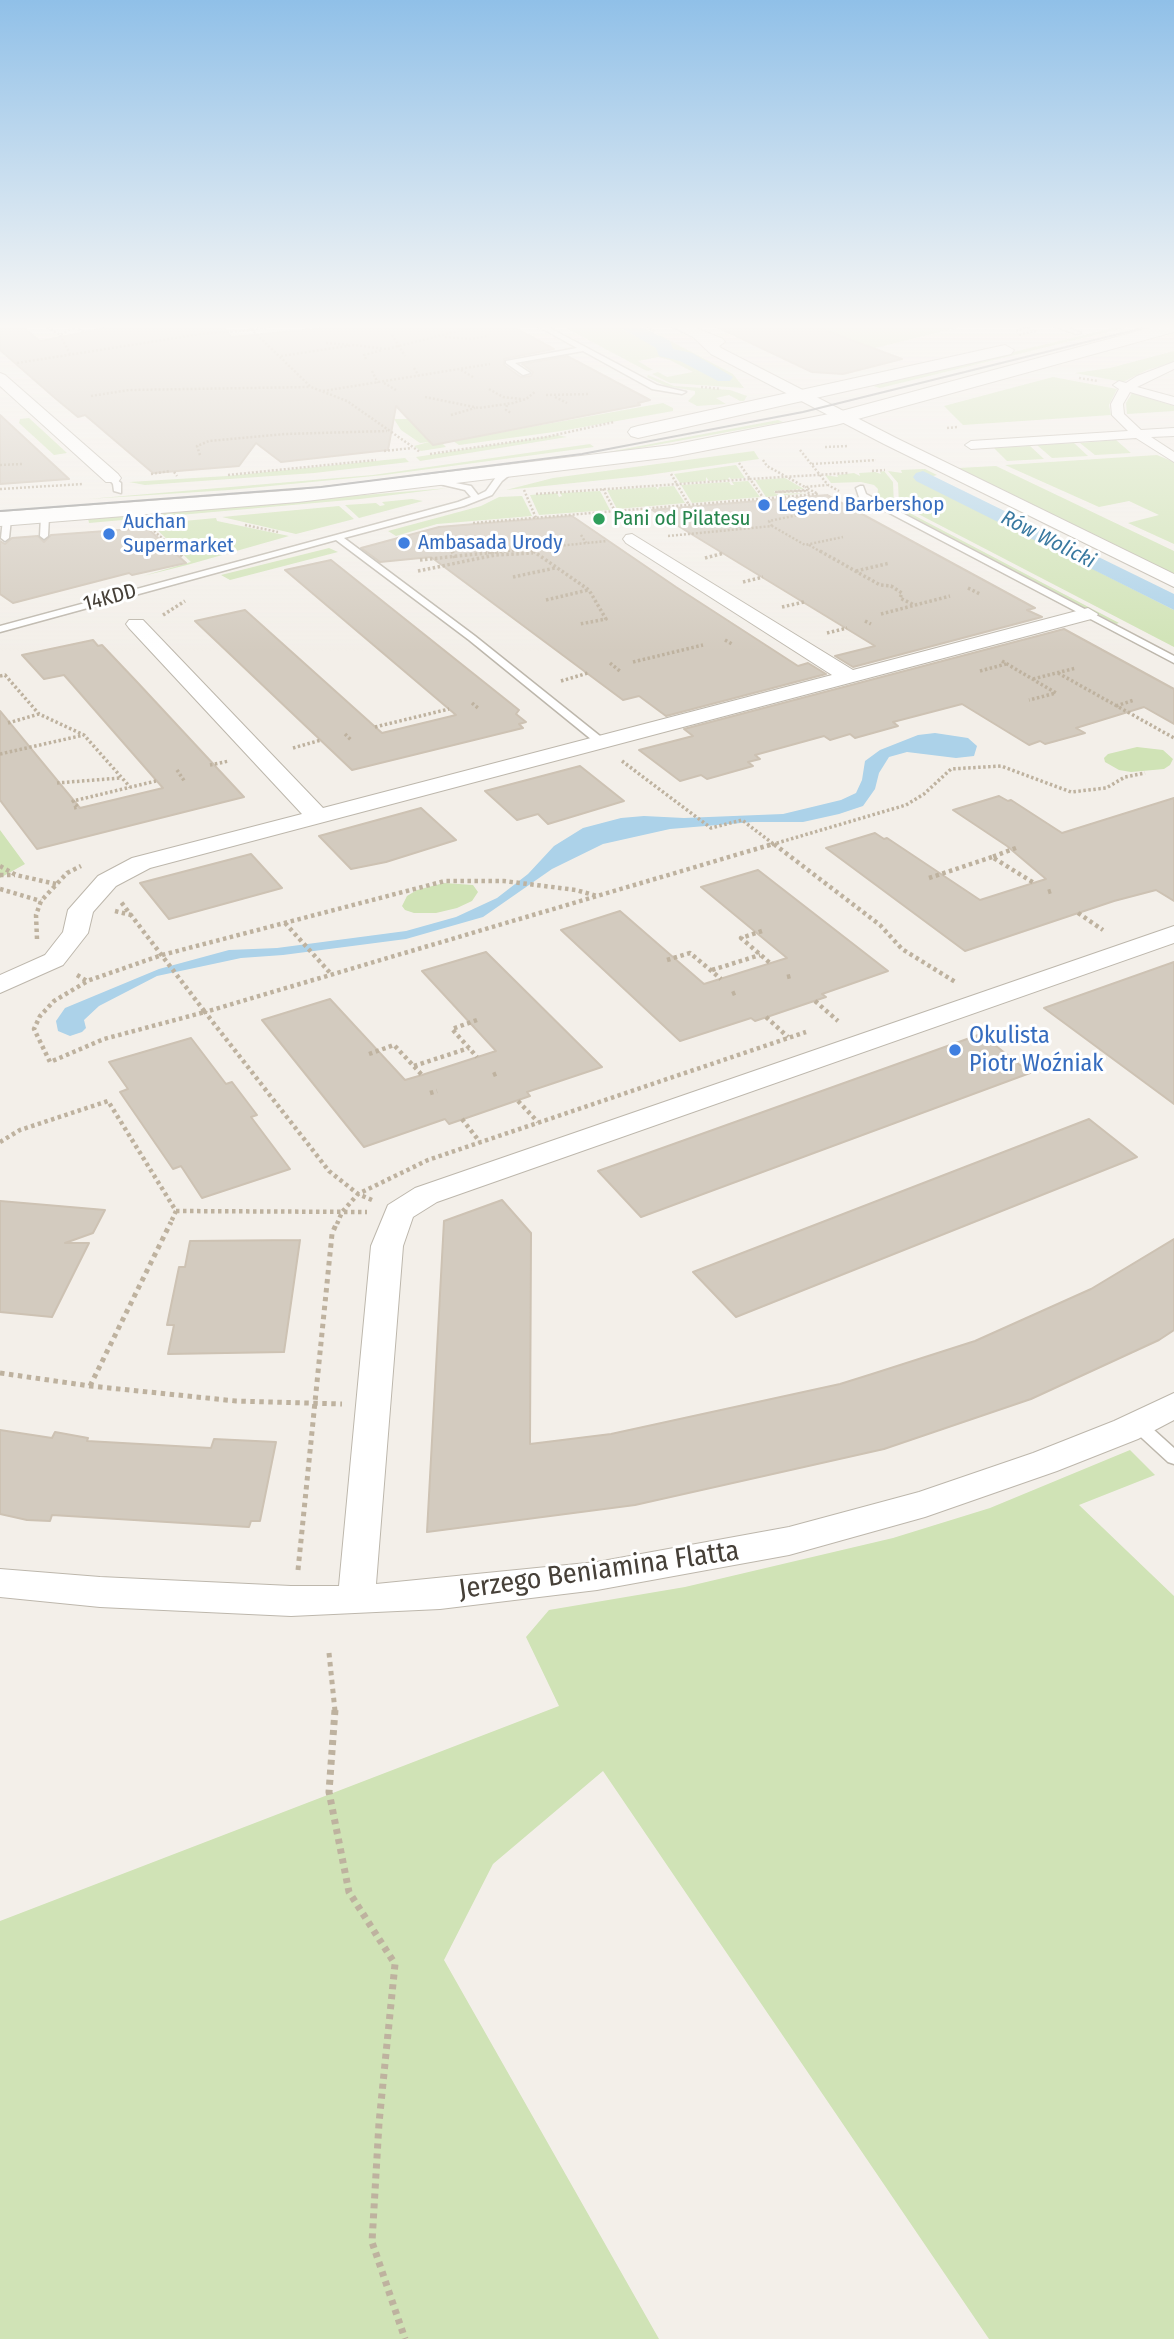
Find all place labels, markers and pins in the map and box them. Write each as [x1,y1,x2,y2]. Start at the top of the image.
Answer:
place label: Legend Barbershop [778,492,944,518]
marker: Legend Barbershop [756,497,772,513]
place label: Pani od Pilatesu [613,506,751,532]
place label: Auchan Supermarket [123,509,234,559]
marker: Pani od Pilatesu [591,511,607,527]
marker: Auchan Supermarket [101,526,117,542]
place label: Ambasada Urody [418,530,563,556]
marker: Ambasada Urody [396,535,412,551]
place label: Okulista Piotr Woźniak [969,1022,1103,1078]
marker: Okulista Piotr Woźniak [947,1042,963,1058]

